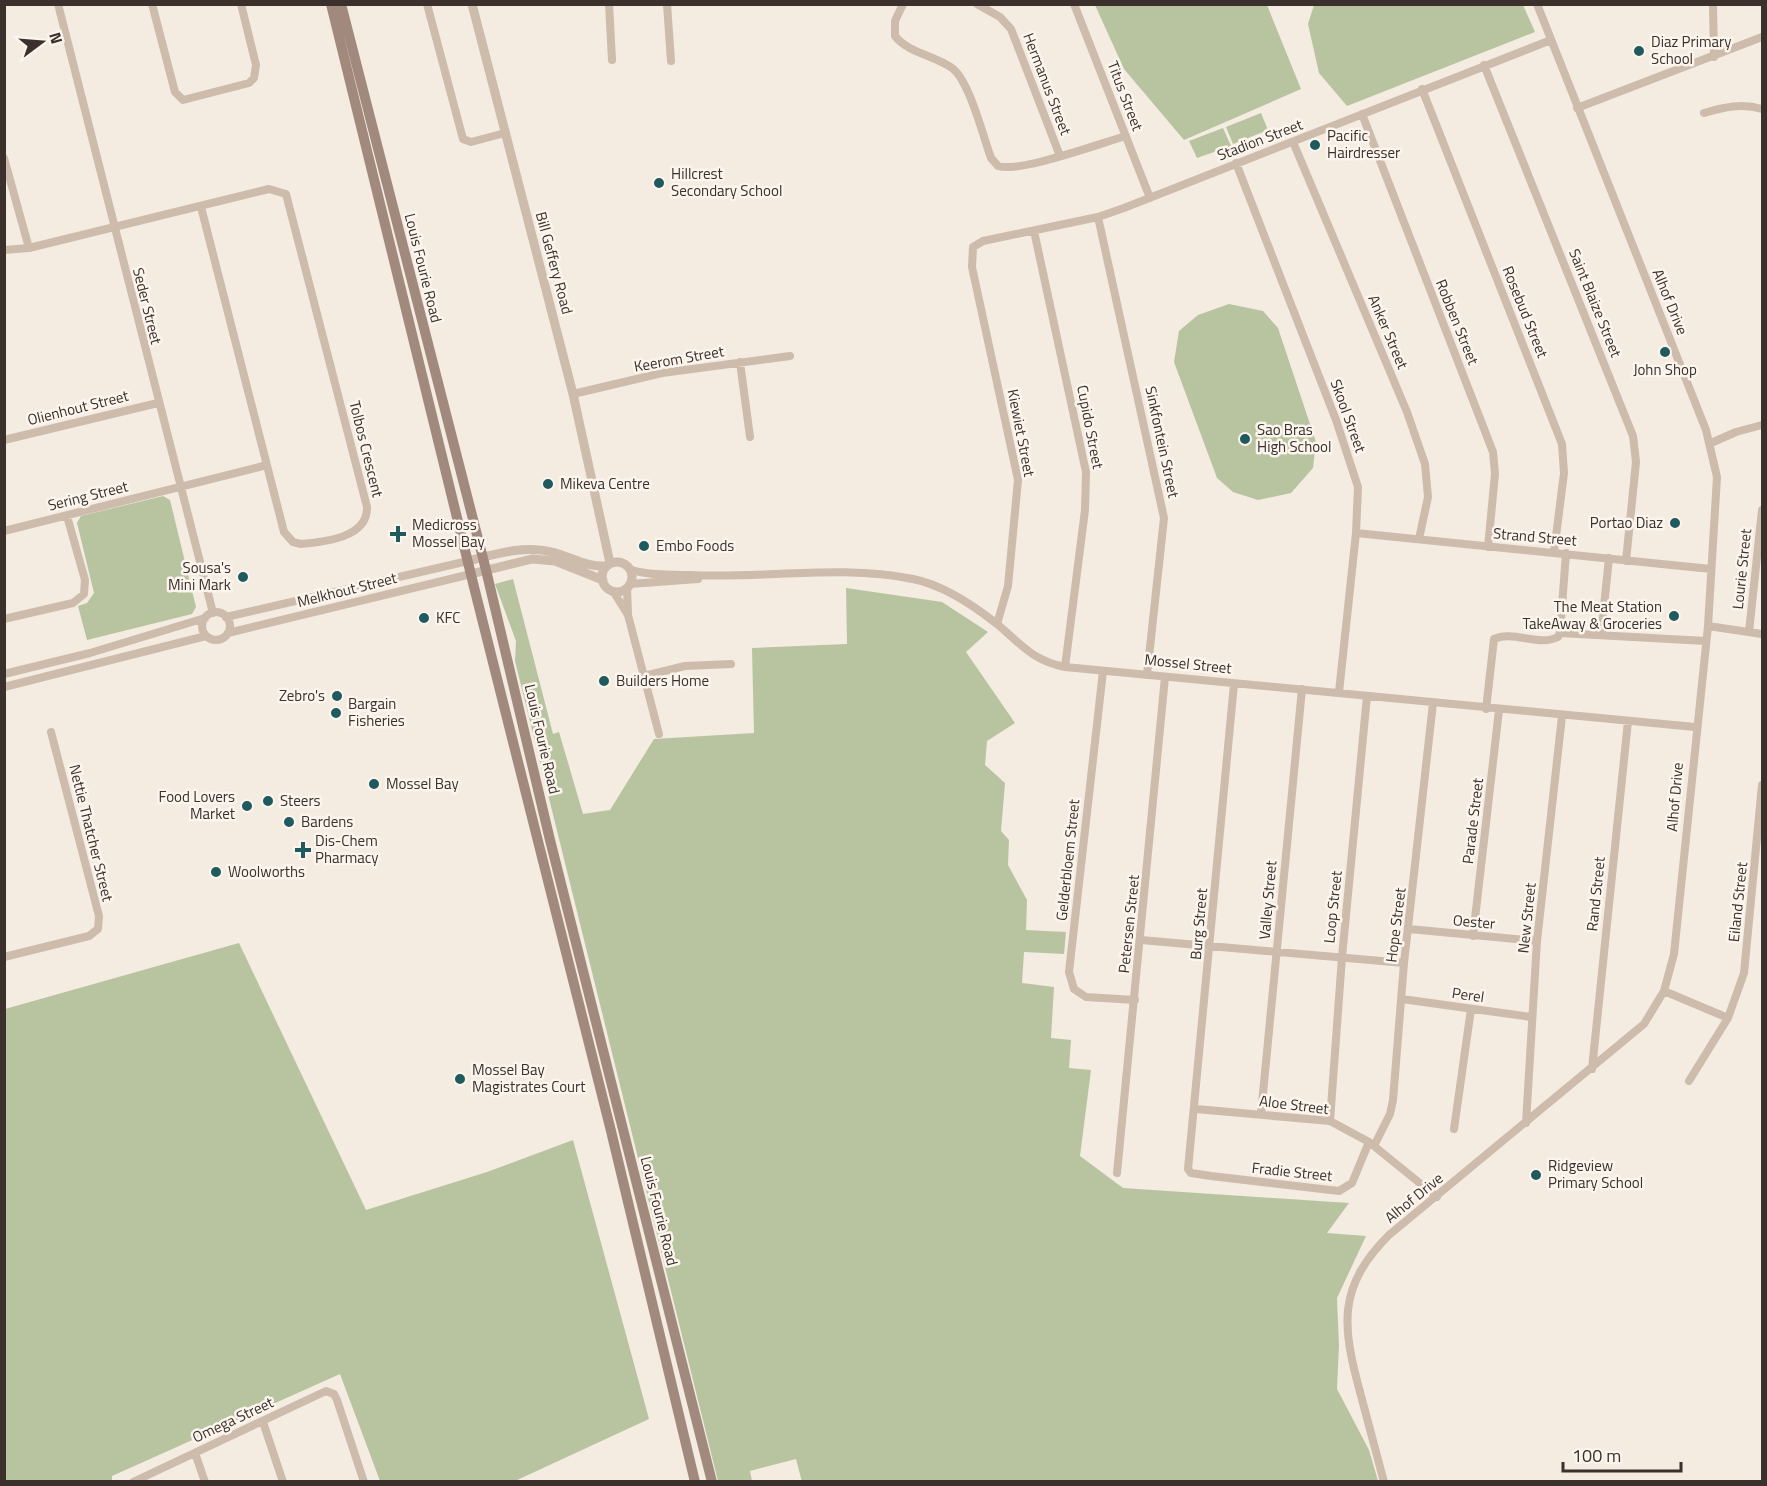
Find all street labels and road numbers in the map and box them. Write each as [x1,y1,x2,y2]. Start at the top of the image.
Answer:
street label: Hermanus Street [1017,29,1078,139]
street label: Titus Street [1102,57,1150,135]
street label: Stadion Street [1214,112,1307,166]
street label: Bill Geffery Road [530,209,579,317]
street label: Louis Fourie Road [399,211,448,325]
street label: Saint Blaize Street [1563,245,1628,361]
street label: Rosebud Street [1497,262,1555,362]
street label: Seder Street [127,265,168,347]
street label: Alhof Drive [1647,265,1694,338]
street label: Robben Street [1430,276,1485,369]
street label: Anker Street [1362,291,1415,373]
street label: Keerom Street [632,339,726,378]
street label: Skool Street [1325,376,1373,456]
street label: Cupido Street [1071,383,1110,472]
street label: Olienhout Street [25,384,132,431]
street label: Sinkfontein Street [1139,384,1186,501]
street label: Kiewiet Street [1002,387,1041,479]
street label: Tolbos Crescent [343,398,390,500]
street label: Sering Street [45,474,131,517]
street label: Strand Street [1492,521,1579,552]
street label: Lourie Street [1726,527,1757,610]
street label: Melkhout Street [295,566,400,613]
street label: Mossel Street [1143,647,1233,680]
street label: Louis Fourie Road [519,682,566,796]
street label: Alhof Drive [1660,761,1689,833]
street label: Nettie Thatcher Street [63,762,120,904]
street label: Parade Street [1456,776,1489,865]
street label: Gelderbloem Street [1050,797,1085,922]
street label: Rand Street [1580,855,1611,932]
street label: Valley Street [1253,859,1282,941]
street label: Eiland Street [1722,860,1753,943]
street label: Loop Street [1317,869,1348,944]
street label: Petersen Street [1112,873,1145,974]
street label: New Street [1511,881,1542,954]
street label: Hope Street [1379,885,1412,964]
street label: Burg Street [1184,886,1213,961]
street label: Oester [1452,908,1496,935]
street label: Perel [1450,981,1486,1008]
street label: Aloe Street [1258,1089,1331,1120]
street label: Louis Fourie Road [635,1154,684,1268]
street label: Fradie Street [1251,1156,1334,1187]
street label: Alhof Drive [1379,1167,1448,1228]
street label: Omega Street [188,1390,278,1448]

